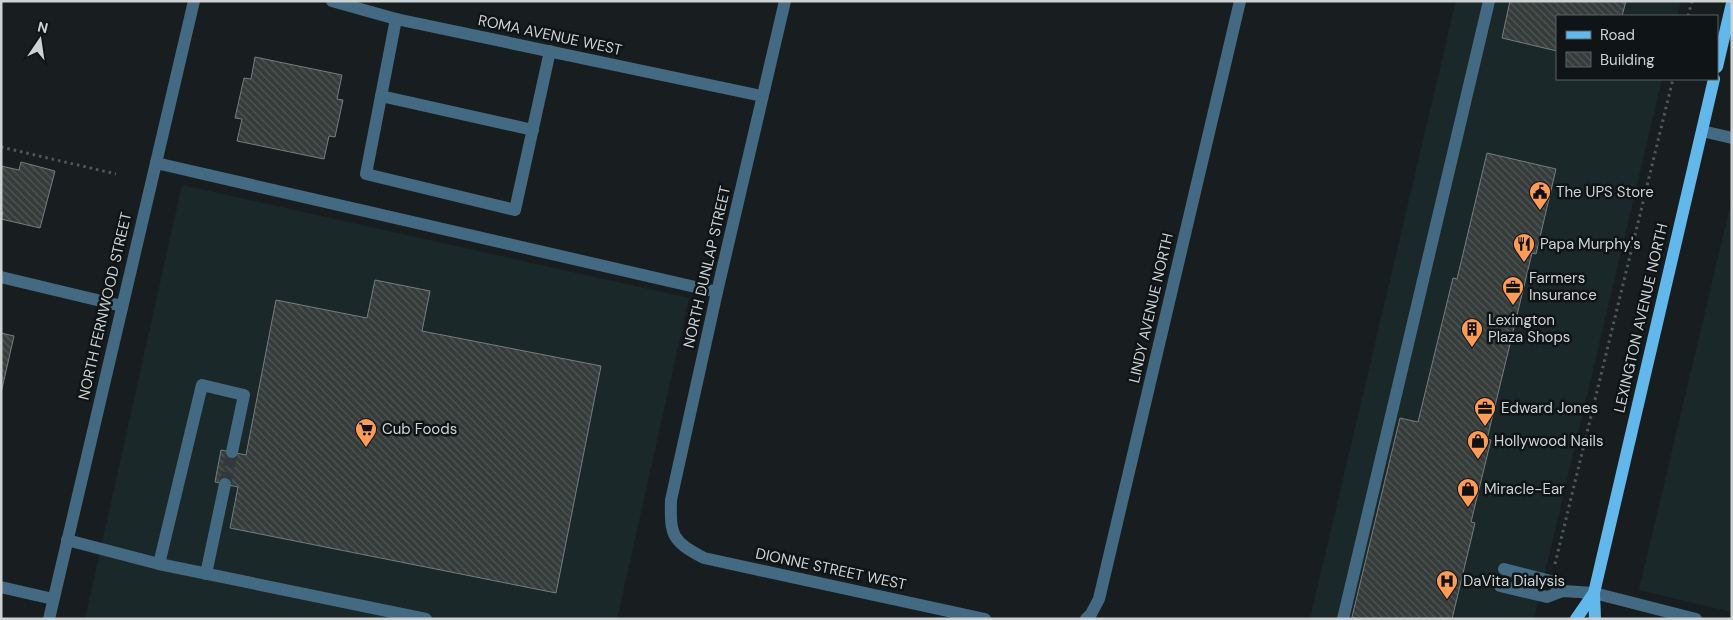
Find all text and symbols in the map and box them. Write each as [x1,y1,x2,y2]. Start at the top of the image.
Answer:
street label: ROMA AVENUE WEST [476,10,624,60]
north arrow [15,15,65,65]
legend [1556,15,1718,80]
text: N [36,17,50,37]
text: Road [1600,25,1635,45]
text: Building [1600,50,1655,70]
public building icon: The UPS Store [1528,180,1552,211]
place label: The UPS Store [1556,182,1654,202]
street label: NORTH DUNLAP STREET [679,184,735,350]
street label: NORTH FERNWOOD STREET [74,210,136,402]
street label: LEXINGTON AVENUE NORTH [1609,221,1673,415]
street label: LINDY AVENUE NORTH [1124,231,1178,385]
restaurant icon: Papa Murphy's [1512,232,1536,263]
place label: Papa Murphy's [1540,234,1641,254]
place label: Farmers Insurance [1529,268,1597,305]
office icon: Farmers Insurance [1501,275,1525,306]
place label: Lexington Plaza Shops [1488,310,1570,347]
building icon: Lexington Plaza Shops [1460,317,1484,348]
office icon: Edward Jones [1473,396,1497,427]
place label: Edward Jones [1501,398,1598,418]
supermarket icon: Cub Foods [354,417,378,448]
place label: Cub Foods [382,419,457,439]
shop icon: Hollywood Nails [1466,429,1490,460]
place label: Hollywood Nails [1494,431,1604,451]
shop icon: Miracle-Ear [1456,477,1480,508]
place label: Miracle-Ear [1484,479,1565,499]
street label: DIONNE STREET WEST [754,543,908,595]
hospital icon: DaVita Dialysis [1435,569,1459,600]
place label: DaVita Dialysis [1463,571,1565,591]

